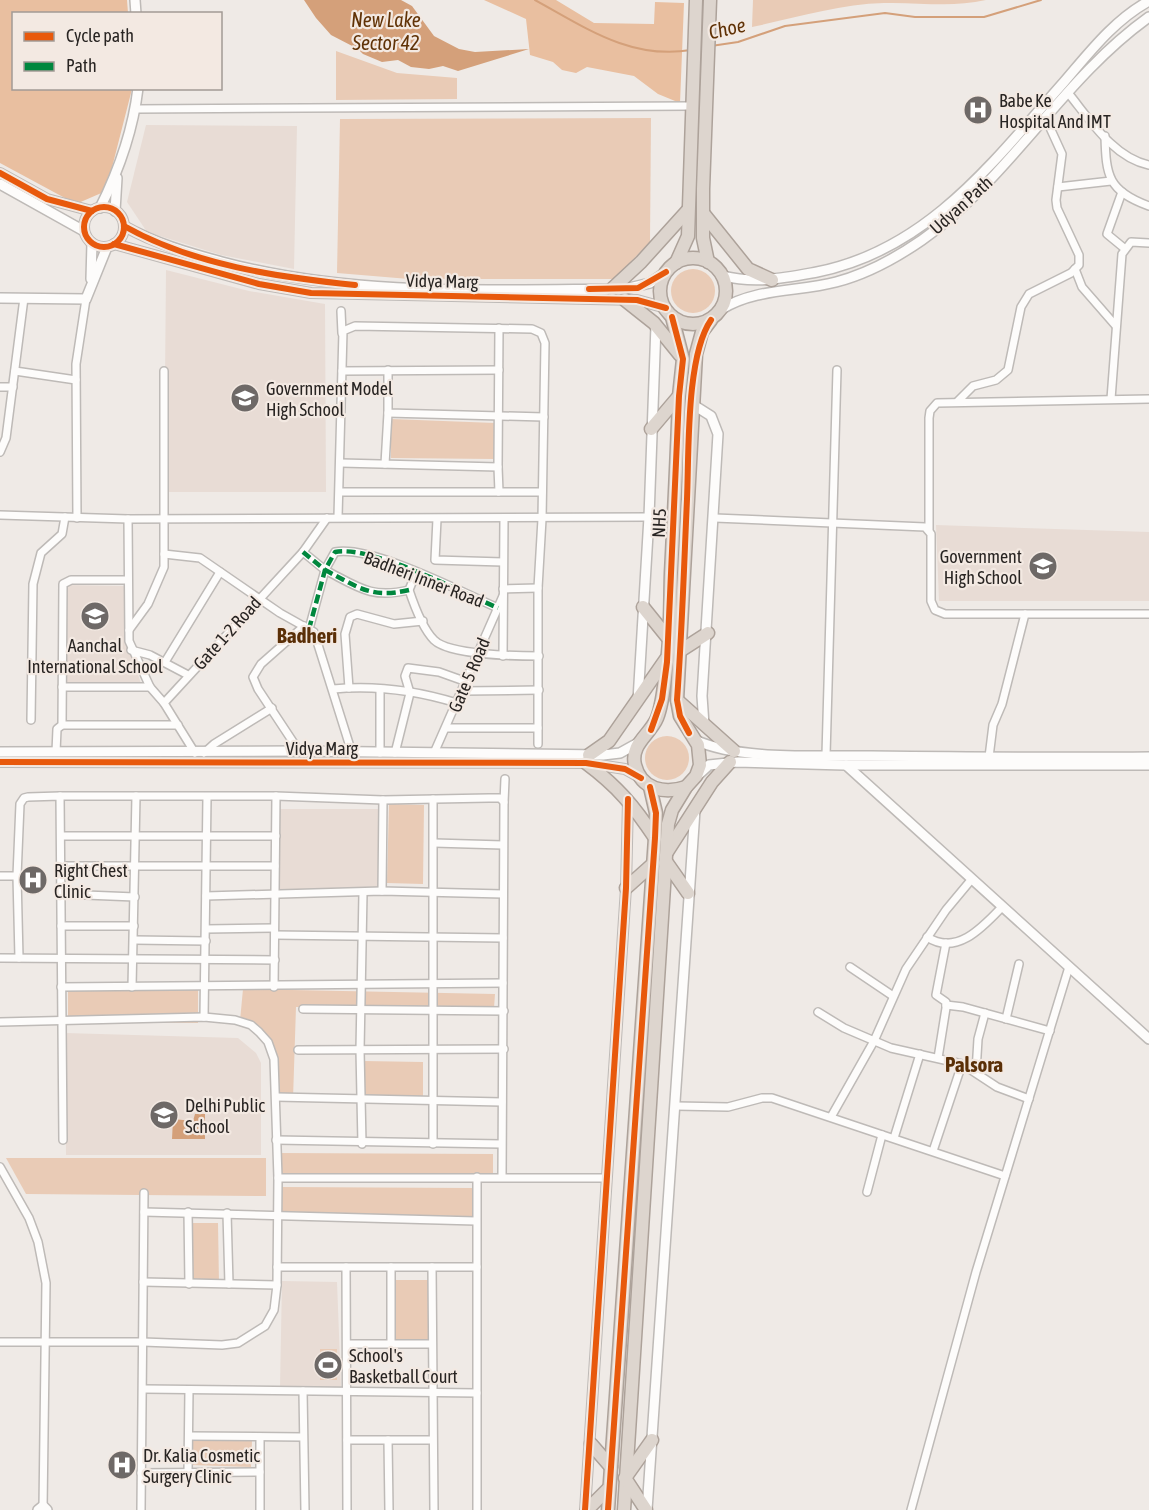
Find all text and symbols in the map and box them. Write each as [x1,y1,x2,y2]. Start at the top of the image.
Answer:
water label: New Lake Sector 42 [351,8,421,54]
legend [12,12,222,90]
water label: Choe [706,13,748,43]
text: Cycle path [66,25,134,46]
text: Path [66,55,97,76]
place label: Babe Ke Hospital And IMT [999,90,1111,132]
hospital icon: Babe Ke Hospital And IMT [962,94,994,126]
street label: Udyan Path [925,172,997,238]
street label: Vidya Marg [406,270,479,292]
place label: Government Model High School [266,378,393,420]
school or university icon: Government Model High School [229,382,261,414]
street label: NH5 [648,508,670,538]
place label: Government High School [940,546,1022,588]
street label: Badheri Inner Road [361,547,487,611]
school or university icon: Government High School [1027,550,1059,582]
street label: Gate 1-2 Road [189,592,265,674]
school or university icon: Aanchal International School [79,600,111,632]
district label: Badheri [277,623,337,647]
place label: Aanchal International School [27,635,163,677]
street label: Gate 5 Road [444,635,494,715]
street label: Vidya Marg [286,738,359,759]
place label: Right Chest Clinic [54,860,128,902]
hospital icon: Right Chest Clinic [17,864,49,896]
district label: Palsora [945,1052,1003,1076]
place label: Delhi Public School [185,1095,265,1137]
school or university icon: Delhi Public School [148,1099,180,1131]
place label: School's Basketball Court [349,1345,458,1387]
sports icon: School's Basketball Court [312,1349,344,1381]
place label: Dr. Kalia Cosmetic Surgery Clinic [143,1445,260,1487]
hospital icon: Dr. Kalia Cosmetic Surgery Clinic [106,1449,138,1481]

